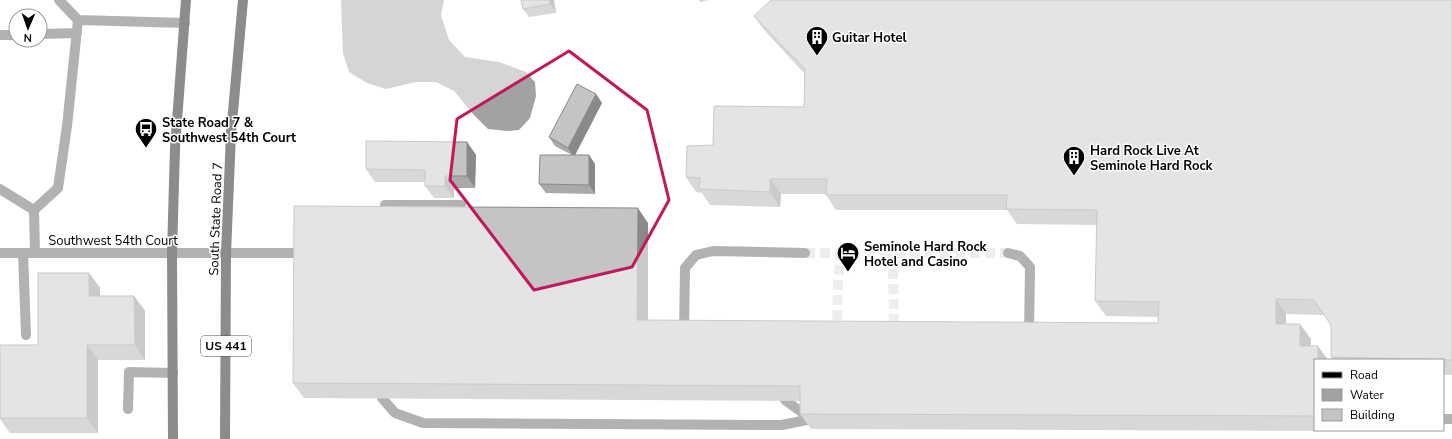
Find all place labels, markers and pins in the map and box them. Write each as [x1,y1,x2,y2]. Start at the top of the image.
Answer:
building icon: Guitar Hotel [804,24,830,57]
place label: Guitar Hotel [832,29,908,47]
place label: State Road 7 & Southwest 54th Court [162,114,297,147]
bus stop icon: State Road 7 & Southwest 54th Court [133,116,159,149]
place label: Hard Rock Live At Seminole Hard Rock [1090,142,1214,175]
building icon: Hard Rock Live At Seminole Hard Rock [1061,144,1087,177]
place label: Seminole Hard Rock Hotel and Casino [864,238,988,271]
hotel icon: Seminole Hard Rock Hotel and Casino [835,240,861,273]

